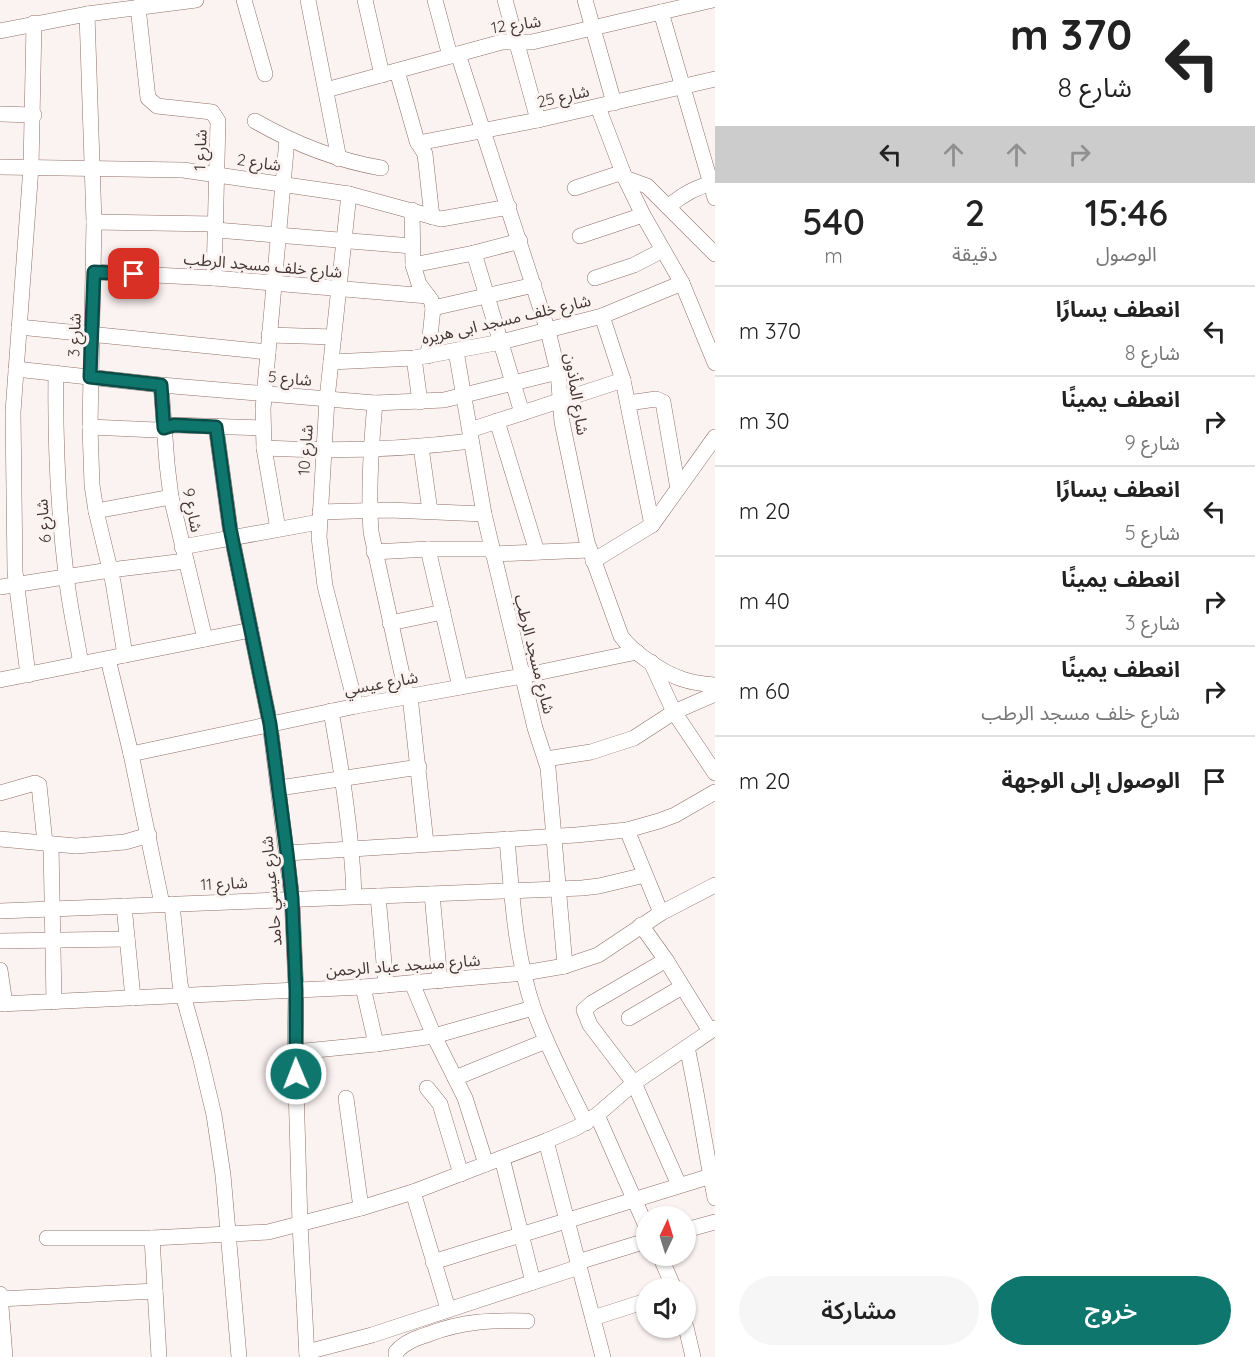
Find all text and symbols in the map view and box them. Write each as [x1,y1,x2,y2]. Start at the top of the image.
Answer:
text: 370 m [1010,8,1132,61]
street label: شارع 12 [490,11,543,40]
icon: left [1153,24,1231,102]
text: شارع 8 [1057,70,1132,104]
street label: شارع 25 [535,80,592,115]
street label: شارع 1 [189,129,214,171]
icon: left [874,138,907,171]
icon: ahead [937,138,970,171]
icon: ahead [1000,138,1033,171]
icon: right [1063,138,1096,171]
street label: شارع 2 [235,149,282,178]
text: 2 [965,190,985,235]
text: 15:46 [1085,190,1168,235]
text: 540 [802,199,865,244]
text: دقيقة [952,241,998,266]
text: الوصول [1096,241,1157,266]
text: m [824,243,843,268]
pin [108,248,159,299]
street label: شارع خلف مسجد الرطب [183,248,343,285]
icon: arrive [117,257,150,290]
street label: شارع خلف مسجد ابى هريره [419,290,593,351]
text: انعطف يسارًا [1056,295,1180,323]
street label: شارع 3 [63,313,88,357]
icon: left [1198,315,1231,348]
text: 370 m [739,317,801,345]
text: شارع 8 [1125,340,1180,365]
street label: شارع المأذون [558,351,593,437]
street label: شارع 5 [267,366,313,393]
text: انعطف يمينًا [1061,385,1180,413]
icon: right [1198,405,1231,438]
text: 30 m [739,407,790,435]
street label: شارع 10 [293,424,320,476]
text: شارع 9 [1124,430,1180,455]
text: انعطف يسارًا [1056,475,1180,503]
street label: شارع 9 [176,486,207,534]
icon: left [1198,495,1231,528]
text: 20 m [739,497,790,525]
street label: شارع 6 [31,498,58,544]
text: شارع 5 [1125,520,1180,545]
text: انعطف يمينًا [1061,565,1180,593]
icon: right [1198,585,1231,618]
text: 40 m [739,587,790,615]
street label: شارع مسجد الرطب [508,592,560,717]
text: شارع 3 [1125,610,1180,635]
text: انعطف يمينًا [1061,655,1180,683]
street label: شارع عيسي [342,667,420,702]
icon: right [1198,675,1231,708]
text: 60 m [739,677,790,705]
text: شارع خلف مسجد الرطب [981,700,1180,725]
icon: arrive [1198,765,1231,798]
text: الوصول إلى الوجهة [1002,766,1180,794]
text: 20 m [739,767,790,795]
street label: شارع عيسي حامد [256,835,289,947]
street label: شارع 11 [200,872,248,897]
street label: شارع مسجد عباد الرحمن [325,950,481,983]
position arrow [264,1042,328,1106]
north arrow [636,1206,696,1266]
map controls [636,1206,696,1338]
button: مشاركة [739,1276,979,1345]
button: خروج [991,1276,1231,1345]
button: sound [636,1278,696,1338]

